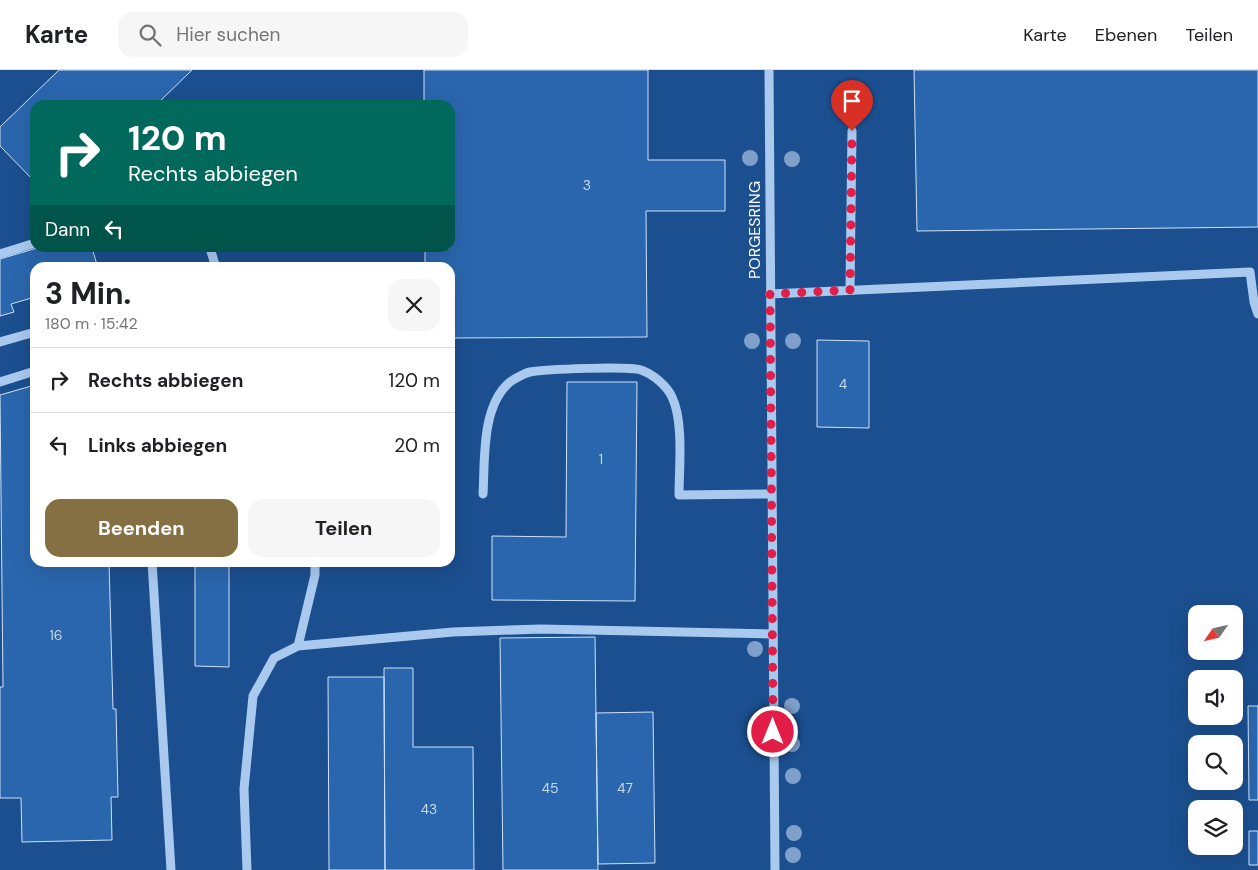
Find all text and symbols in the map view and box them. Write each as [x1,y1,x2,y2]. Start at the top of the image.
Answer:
search box [118,12,468,57]
text: Karte [25,19,88,50]
icon: search [136,21,164,49]
text: Hier suchen [176,22,281,47]
text: Karte [1023,23,1067,47]
text: Ebenen [1095,23,1157,47]
text: Teilen [1185,23,1233,47]
pin [831,80,873,131]
icon: arrive [838,87,866,115]
text: 120 m [128,115,227,161]
icon: right [45,120,110,185]
text: Rechts abbiegen [128,159,298,188]
house number: 3 [583,176,591,194]
street label: PORGESRING [744,181,765,279]
icon: left [100,215,128,243]
text: Dann [45,217,90,242]
text: 3 Min. [45,274,131,313]
button: close [388,279,440,331]
text: 180 m · 15:42 [45,313,138,334]
icon: right [45,366,73,394]
text: Rechts abbiegen [88,368,243,393]
text: 120 m [388,368,440,393]
house number: 4 [839,375,848,393]
icon: left [45,431,73,459]
text: Links abbiegen [88,433,227,458]
text: 20 m [394,433,440,458]
house number: 1 [599,450,603,468]
button: Beenden [45,499,238,557]
button: Teilen [248,499,440,557]
north arrow [1188,605,1242,660]
map controls [1188,605,1243,855]
house number: 16 [49,626,63,644]
button: sound [1188,670,1243,725]
position arrow [746,705,798,757]
button: search [1188,735,1243,790]
house number: 45 [541,779,559,797]
house number: 47 [617,779,633,797]
house number: 43 [421,800,437,818]
button: layers [1188,800,1243,855]

